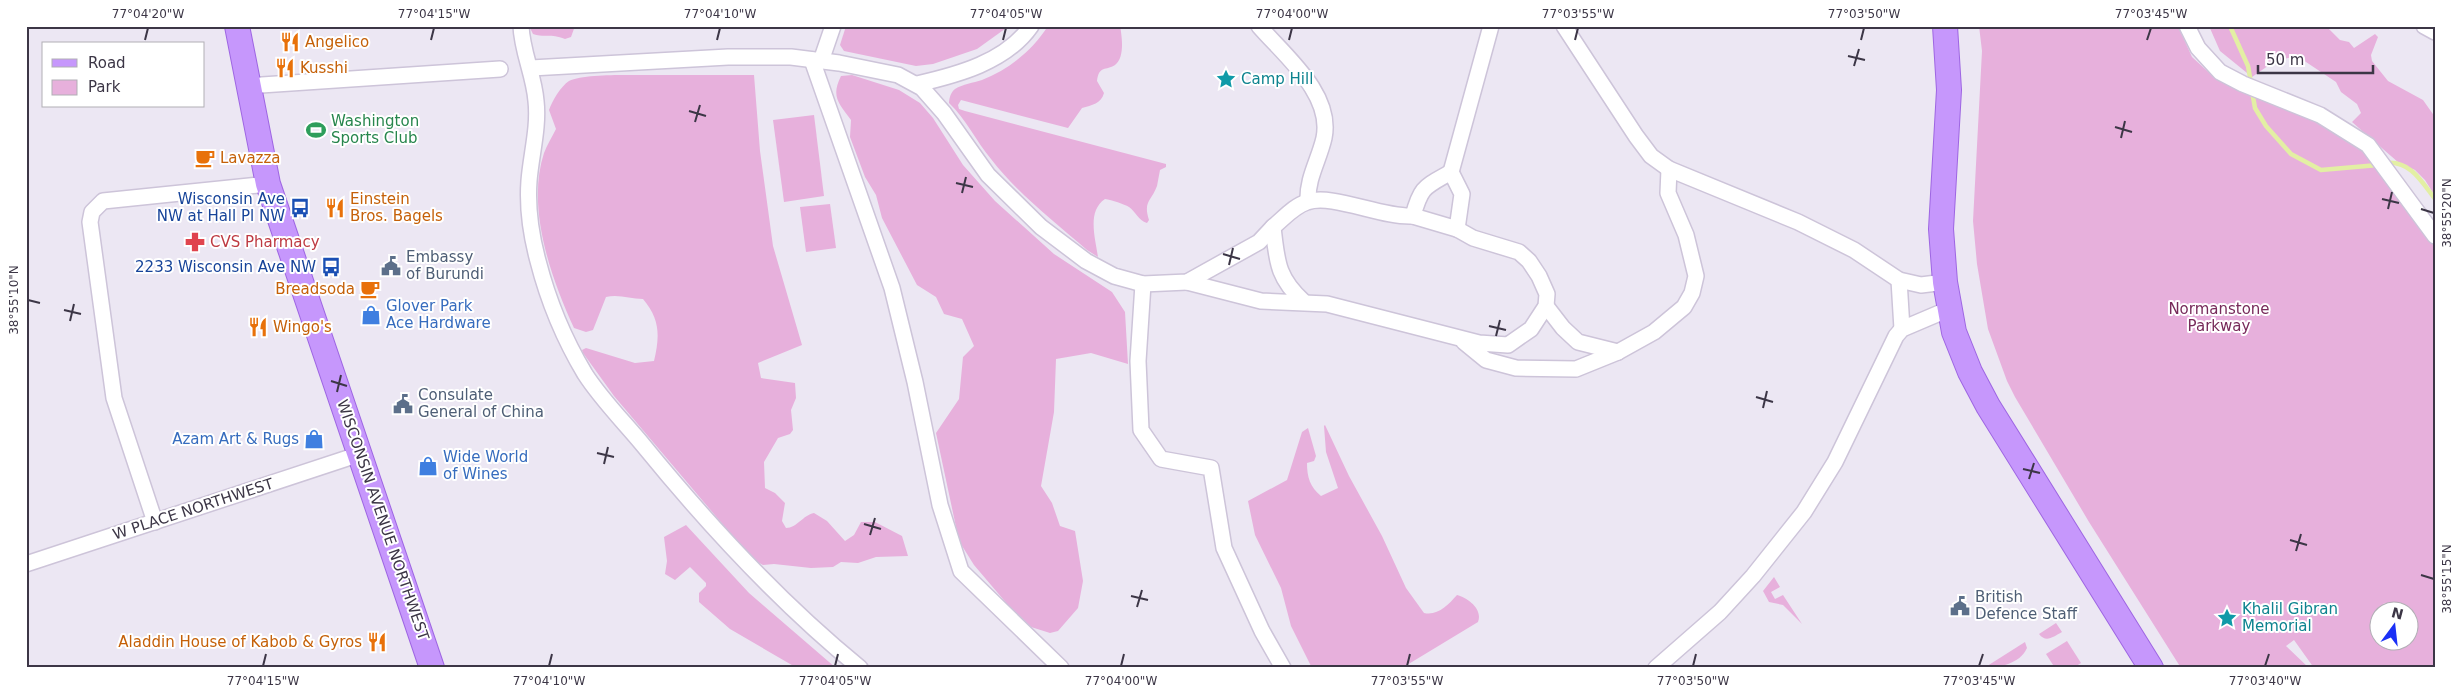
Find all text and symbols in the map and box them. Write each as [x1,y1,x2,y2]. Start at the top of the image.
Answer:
text: 77°04'20"W [112,7,184,21]
text: 77°04'15"W [398,7,470,21]
text: 77°04'10"W [684,7,756,21]
text: 77°04'05"W [970,7,1042,21]
text: 77°04'00"W [1256,7,1328,21]
text: 77°03'55"W [1542,7,1614,21]
text: 77°03'50"W [1828,7,1900,21]
text: 77°03'45"W [2115,7,2187,21]
restaurant icon: Angelico [279,31,301,53]
place label: Angelico [305,33,369,51]
legend [42,42,205,108]
scale bar [2258,42,2374,74]
text: 50 m [2266,51,2304,69]
text: Road [88,54,126,72]
restaurant icon: Kusshi [274,57,296,79]
place label: Kusshi [300,59,348,77]
place icon: Camp Hill [1215,68,1237,90]
place label: Camp Hill [1241,70,1313,88]
text: Park [88,78,121,96]
place label: Washington Sports Club [331,112,419,147]
sports icon: Washington Sports Club [305,119,327,141]
cafe icon: Lavazza [194,147,216,169]
place label: Lavazza [220,149,281,167]
text: 38°55'20"N [2440,178,2454,248]
place label: Wisconsin Ave NW at Hall Pl NW [157,190,285,225]
place label: Einstein Bros. Bagels [350,190,443,225]
bus stop icon: Wisconsin Ave NW at Hall Pl NW [289,197,311,219]
restaurant icon: Einstein Bros. Bagels [324,197,346,219]
pharmacy icon: CVS Pharmacy [184,231,206,253]
place label: CVS Pharmacy [210,233,320,251]
place label: Embassy of Burundi [406,248,484,283]
public building icon: Embassy of Burundi [380,255,402,277]
bus stop icon: 2233 Wisconsin Ave NW [320,256,342,278]
place label: 2233 Wisconsin Ave NW [135,258,316,276]
text: 38°55'10"N [7,265,21,335]
cafe icon: Breadsoda [359,278,381,300]
place label: Breadsoda [275,280,355,298]
place label: Glover Park Ace Hardware [386,297,491,332]
park label: Normanstone Parkway [2168,300,2270,335]
shop icon: Glover Park Ace Hardware [360,304,382,326]
restaurant icon: Wingo's [247,316,269,338]
place label: Wingo's [273,318,332,336]
place label: Consulate General of China [418,386,544,421]
public building icon: Consulate General of China [392,393,414,415]
street label: WISCONSIN AVENUE NORTHWEST [333,397,433,644]
shop icon: Azam Art & Rugs [303,428,325,450]
place label: Azam Art & Rugs [172,430,299,448]
place label: Wide World of Wines [443,448,528,483]
shop icon: Wide World of Wines [417,455,439,477]
street label: W PLACE NORTHWEST [110,474,276,543]
text: 38°55'15"N [2440,544,2454,614]
place label: British Defence Staff [1975,588,2078,623]
public building icon: British Defence Staff [1949,595,1971,617]
place label: Khalil Gibran Memorial [2242,600,2338,635]
north arrow [2368,602,2418,652]
text: N [2390,604,2405,623]
place icon: Khalil Gibran Memorial [2216,607,2238,629]
restaurant icon: Aladdin House of Kabob & Gyros [366,631,388,653]
place label: Aladdin House of Kabob & Gyros [118,633,362,651]
text: 77°04'15"W [227,674,299,688]
text: 77°04'10"W [513,674,585,688]
text: 77°04'05"W [799,674,871,688]
text: 77°04'00"W [1085,674,1157,688]
text: 77°03'55"W [1371,674,1443,688]
text: 77°03'50"W [1657,674,1729,688]
text: 77°03'45"W [1943,674,2015,688]
text: 77°03'40"W [2229,674,2301,688]

